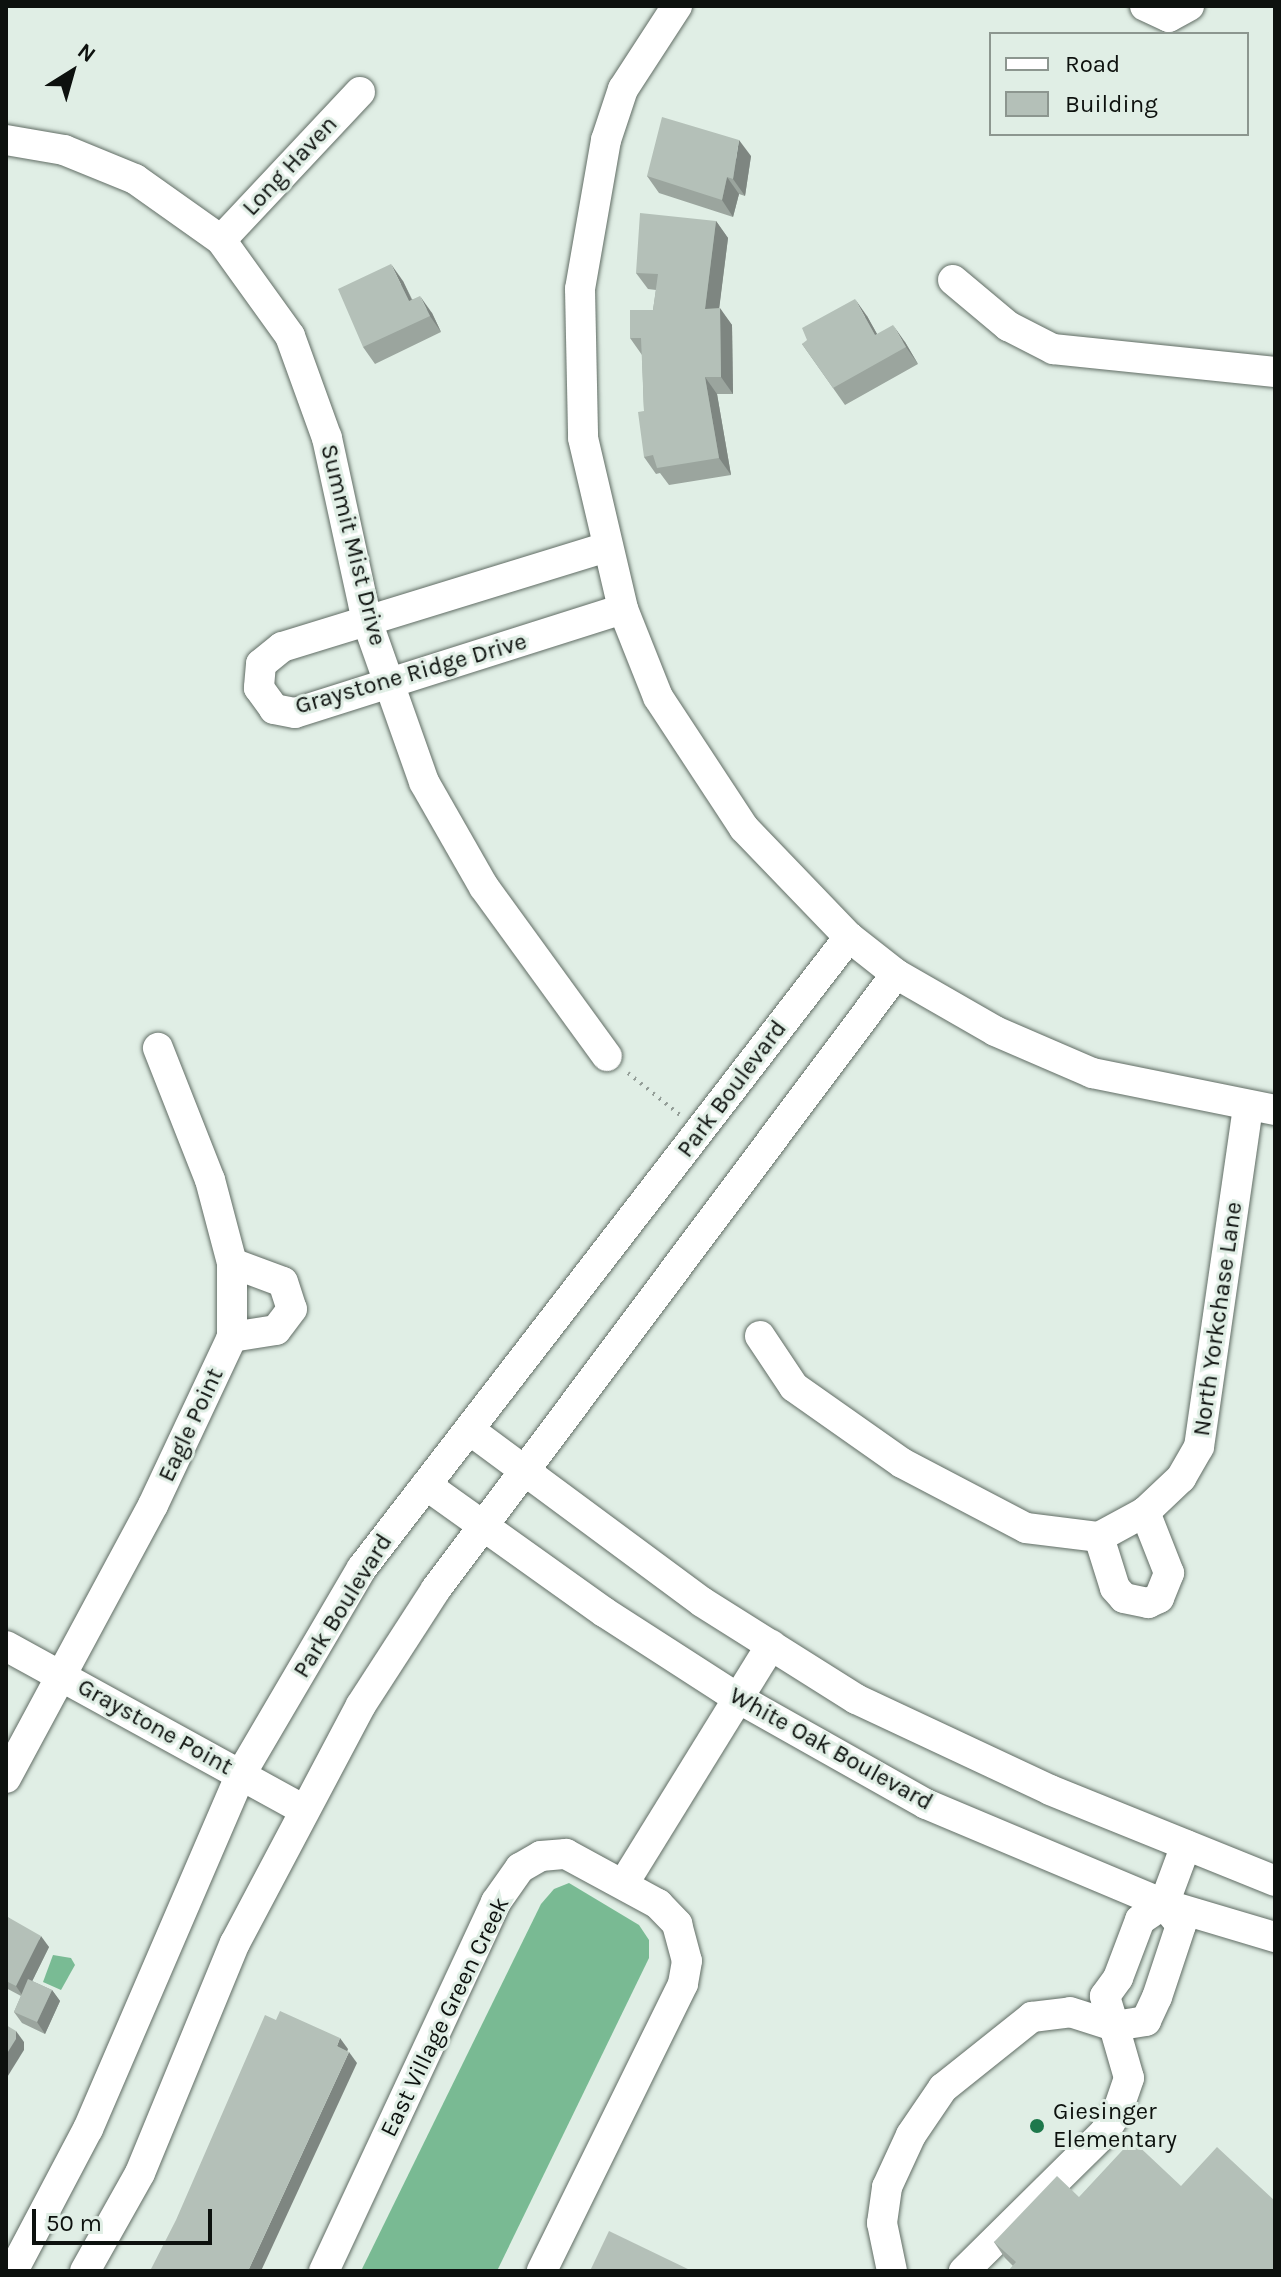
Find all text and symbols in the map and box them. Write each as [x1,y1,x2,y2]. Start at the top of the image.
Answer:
north arrow [32,32,112,112]
legend [989,32,1249,136]
text: N [72,38,101,68]
text: Road [1065,50,1120,78]
text: Building [1065,90,1158,118]
street label: Long Haven [236,110,344,222]
street label: Summit Mist Drive [314,441,392,649]
street label: Graystone Ridge Drive [292,627,530,721]
street label: Park Boulevard [671,1015,793,1163]
street label: North Yorkchase Lane [1187,1200,1249,1438]
street label: Eagle Point [152,1364,230,1486]
street label: Park Boulevard [287,1529,399,1683]
street label: Graystone Point [72,1673,238,1781]
street label: White Oak Boulevard [724,1681,938,1817]
street label: East Village Green Creek [374,1892,516,2142]
place label: Giesinger Elementary [1053,2098,1177,2154]
marker: Giesinger Elementary [1028,2117,1046,2135]
scale bar [36,2193,216,2243]
text: 50 m [46,2209,102,2237]

